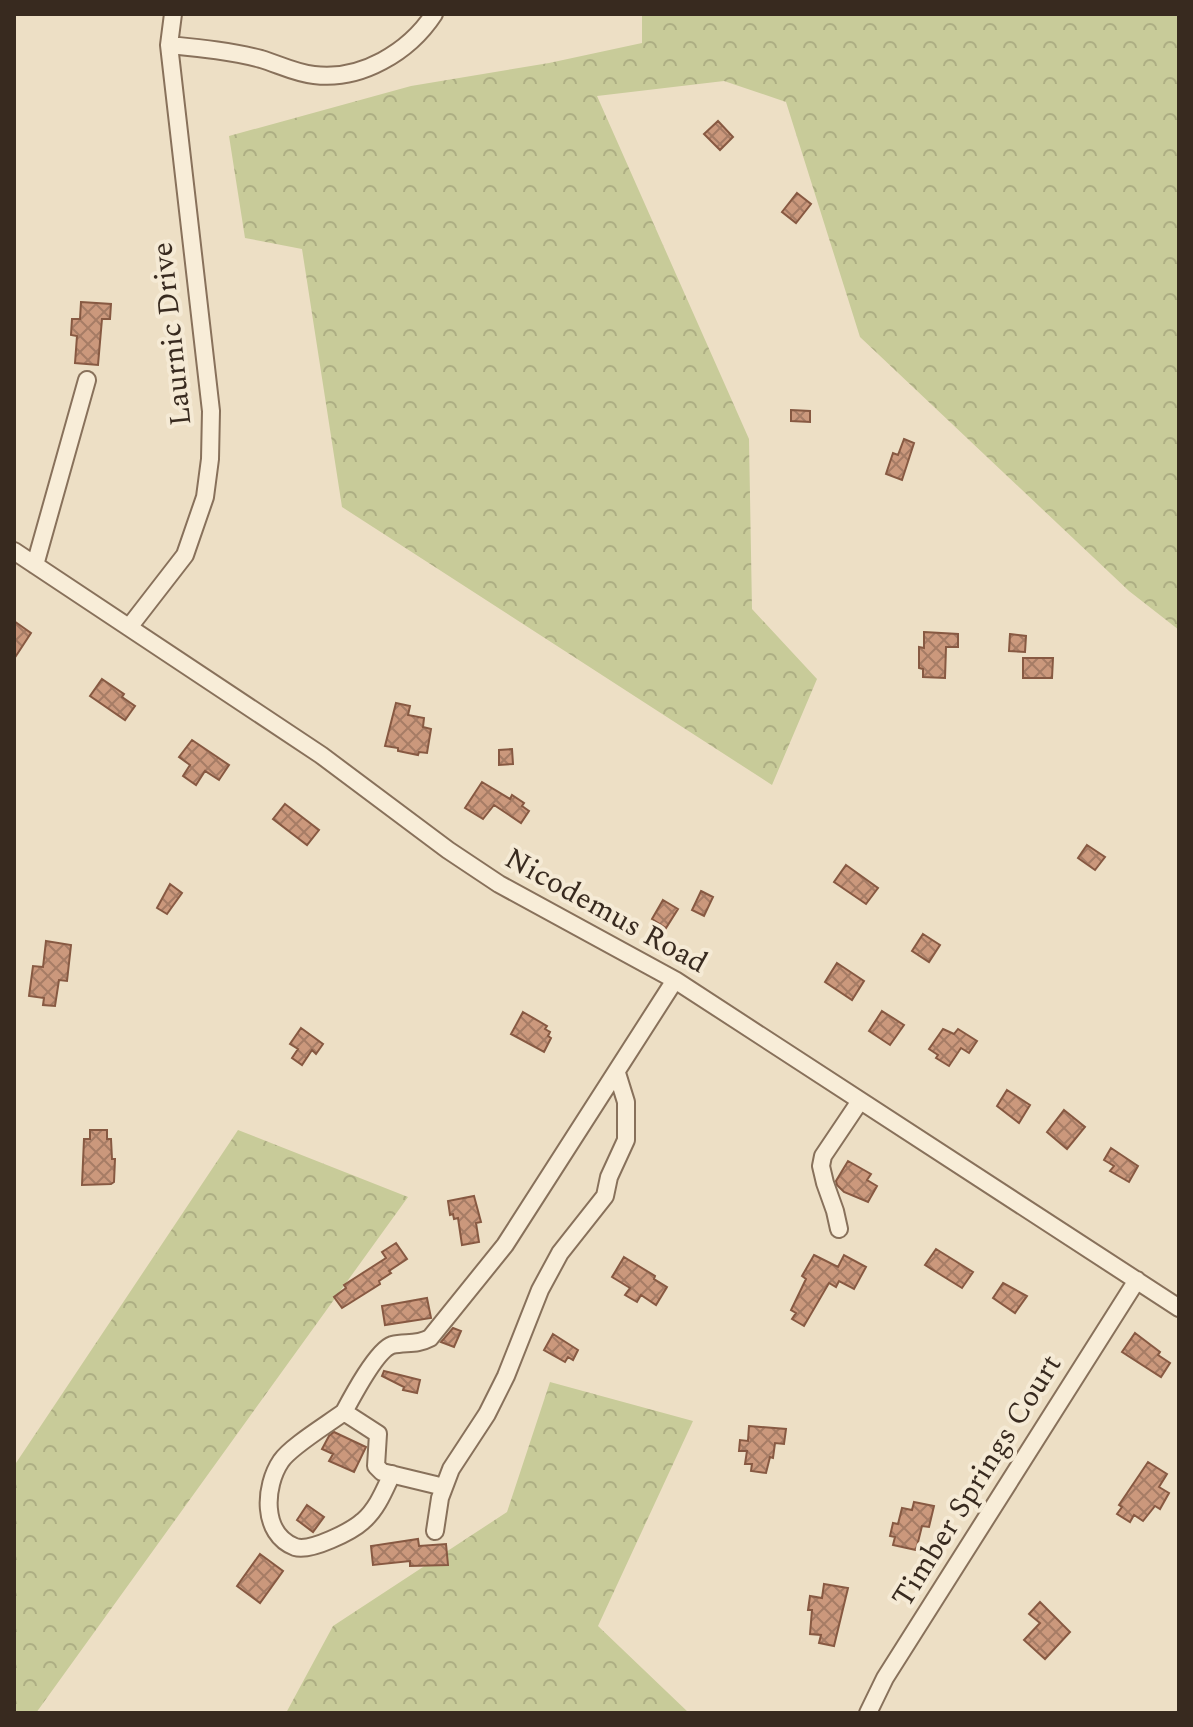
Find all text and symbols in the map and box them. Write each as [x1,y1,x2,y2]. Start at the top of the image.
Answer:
street label: Laurnic Drive [139,240,205,428]
street label: Nicodemus Road [496,836,716,986]
street label: Timber Springs Court [880,1345,1074,1617]

